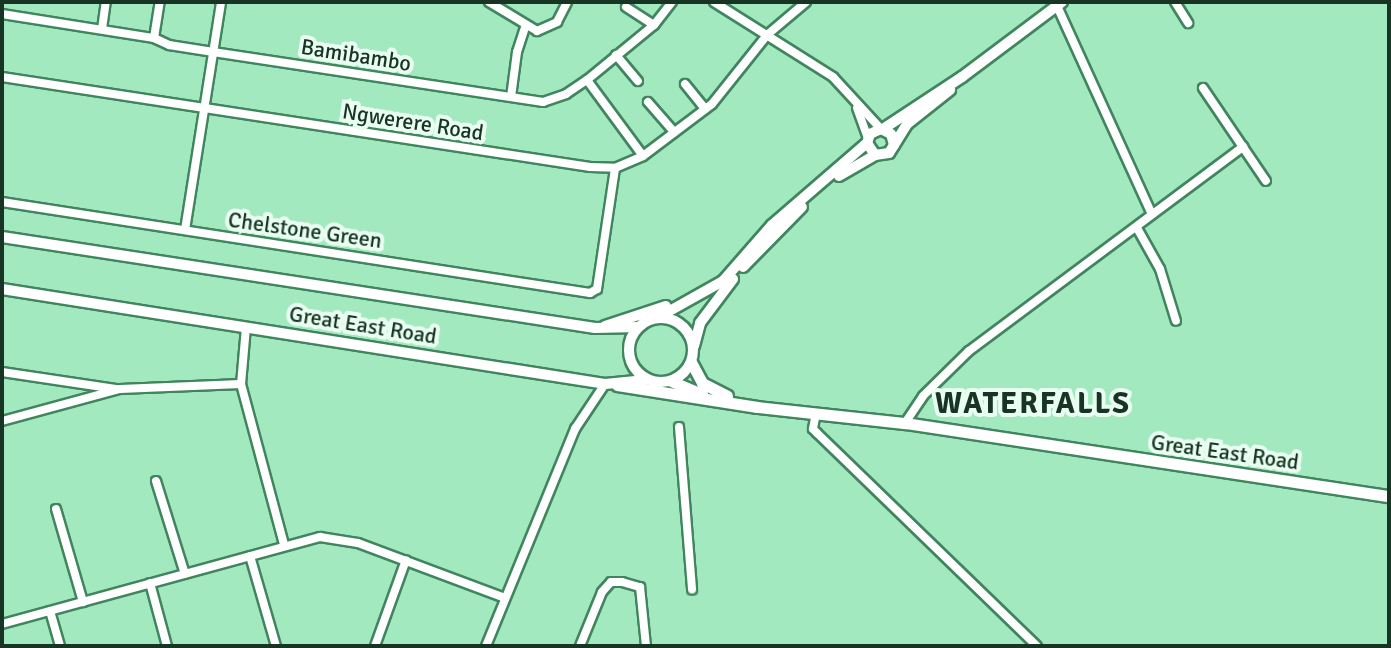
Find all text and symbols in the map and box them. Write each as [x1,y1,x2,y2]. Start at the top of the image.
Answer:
street label: Bamibambo [299,33,413,77]
street label: Ngwerere Road [341,98,485,146]
street label: Chelstone Green [226,206,384,254]
street label: Great East Road [287,300,439,350]
district label: WATERFALLS [935,386,1131,422]
street label: Great East Road [1149,429,1301,475]

